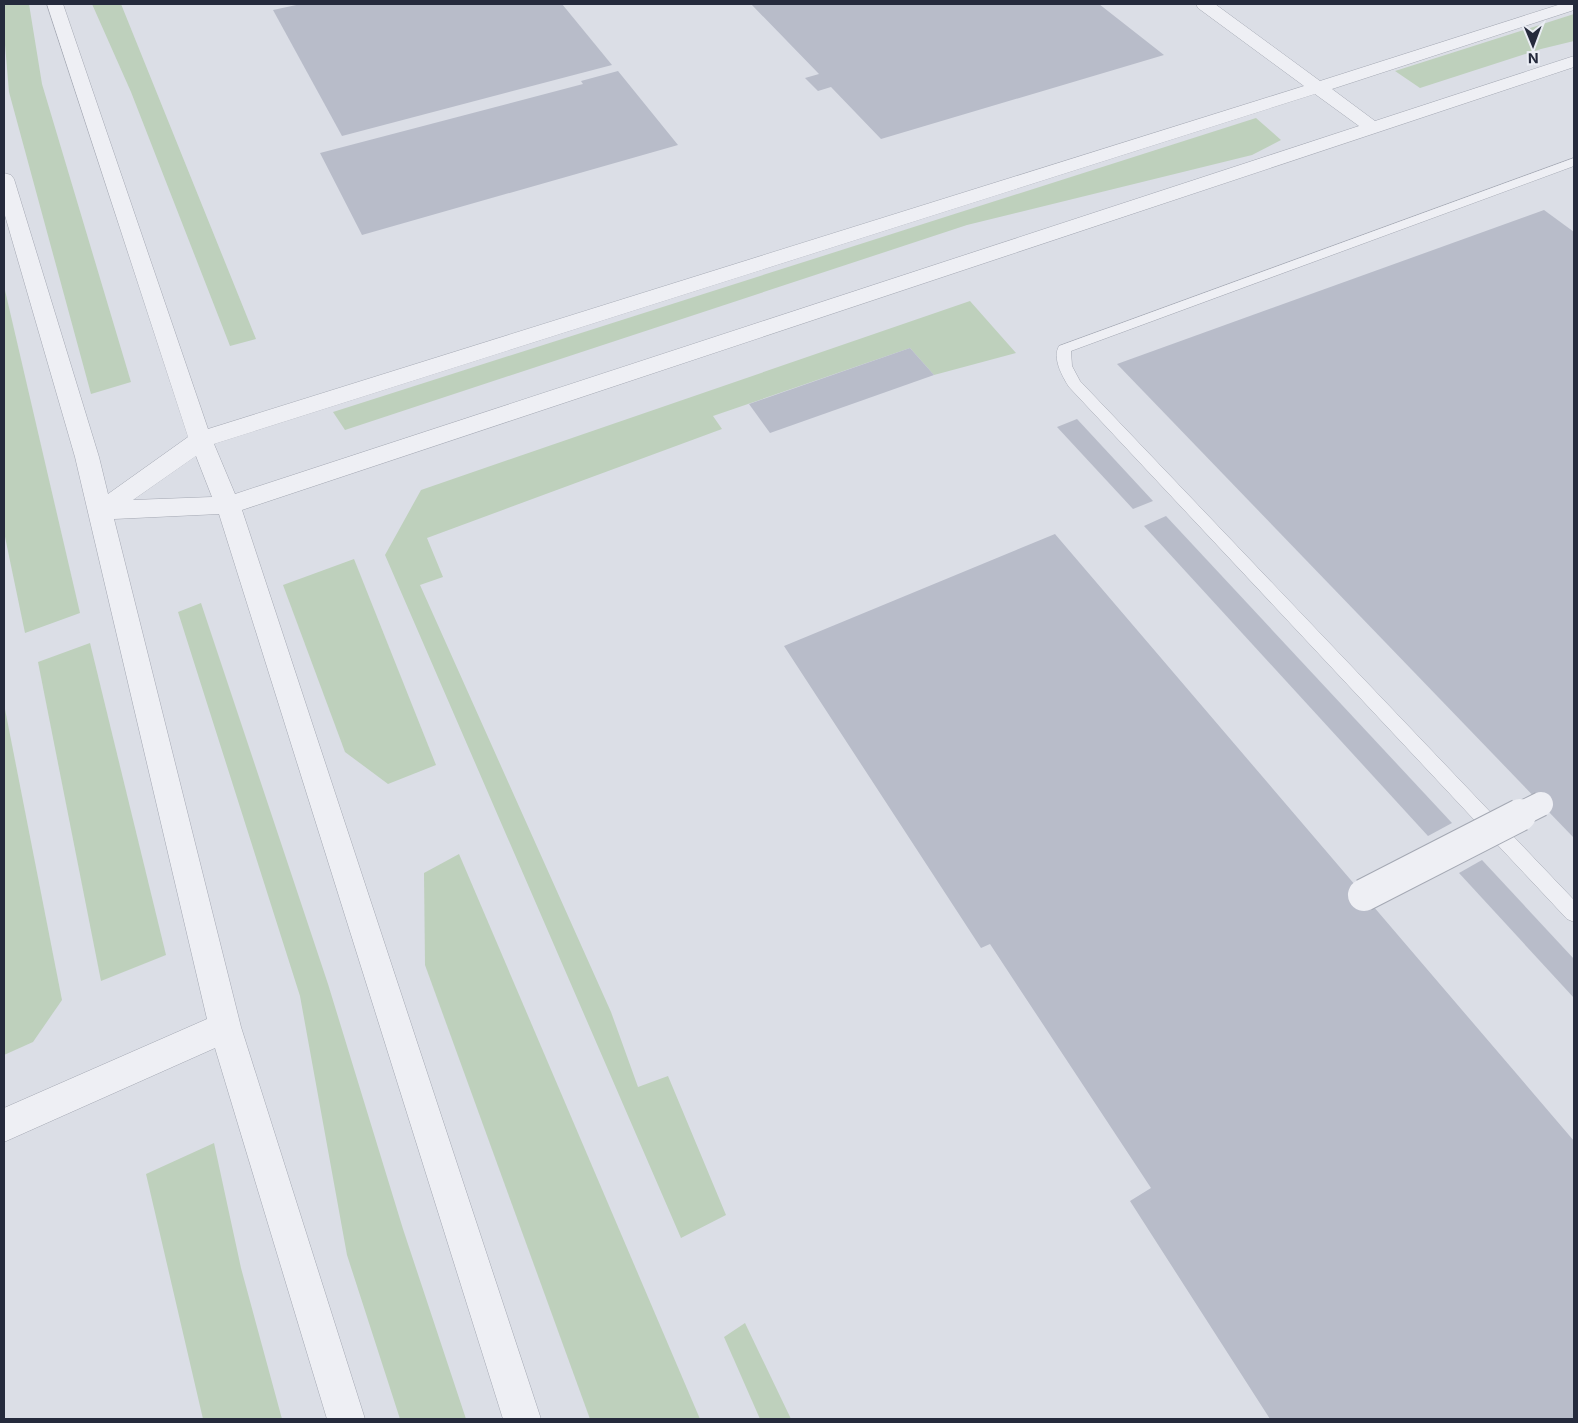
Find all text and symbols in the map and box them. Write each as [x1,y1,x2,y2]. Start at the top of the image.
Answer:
north arrow [1508,20,1558,70]
text: N [1528,50,1539,67]

